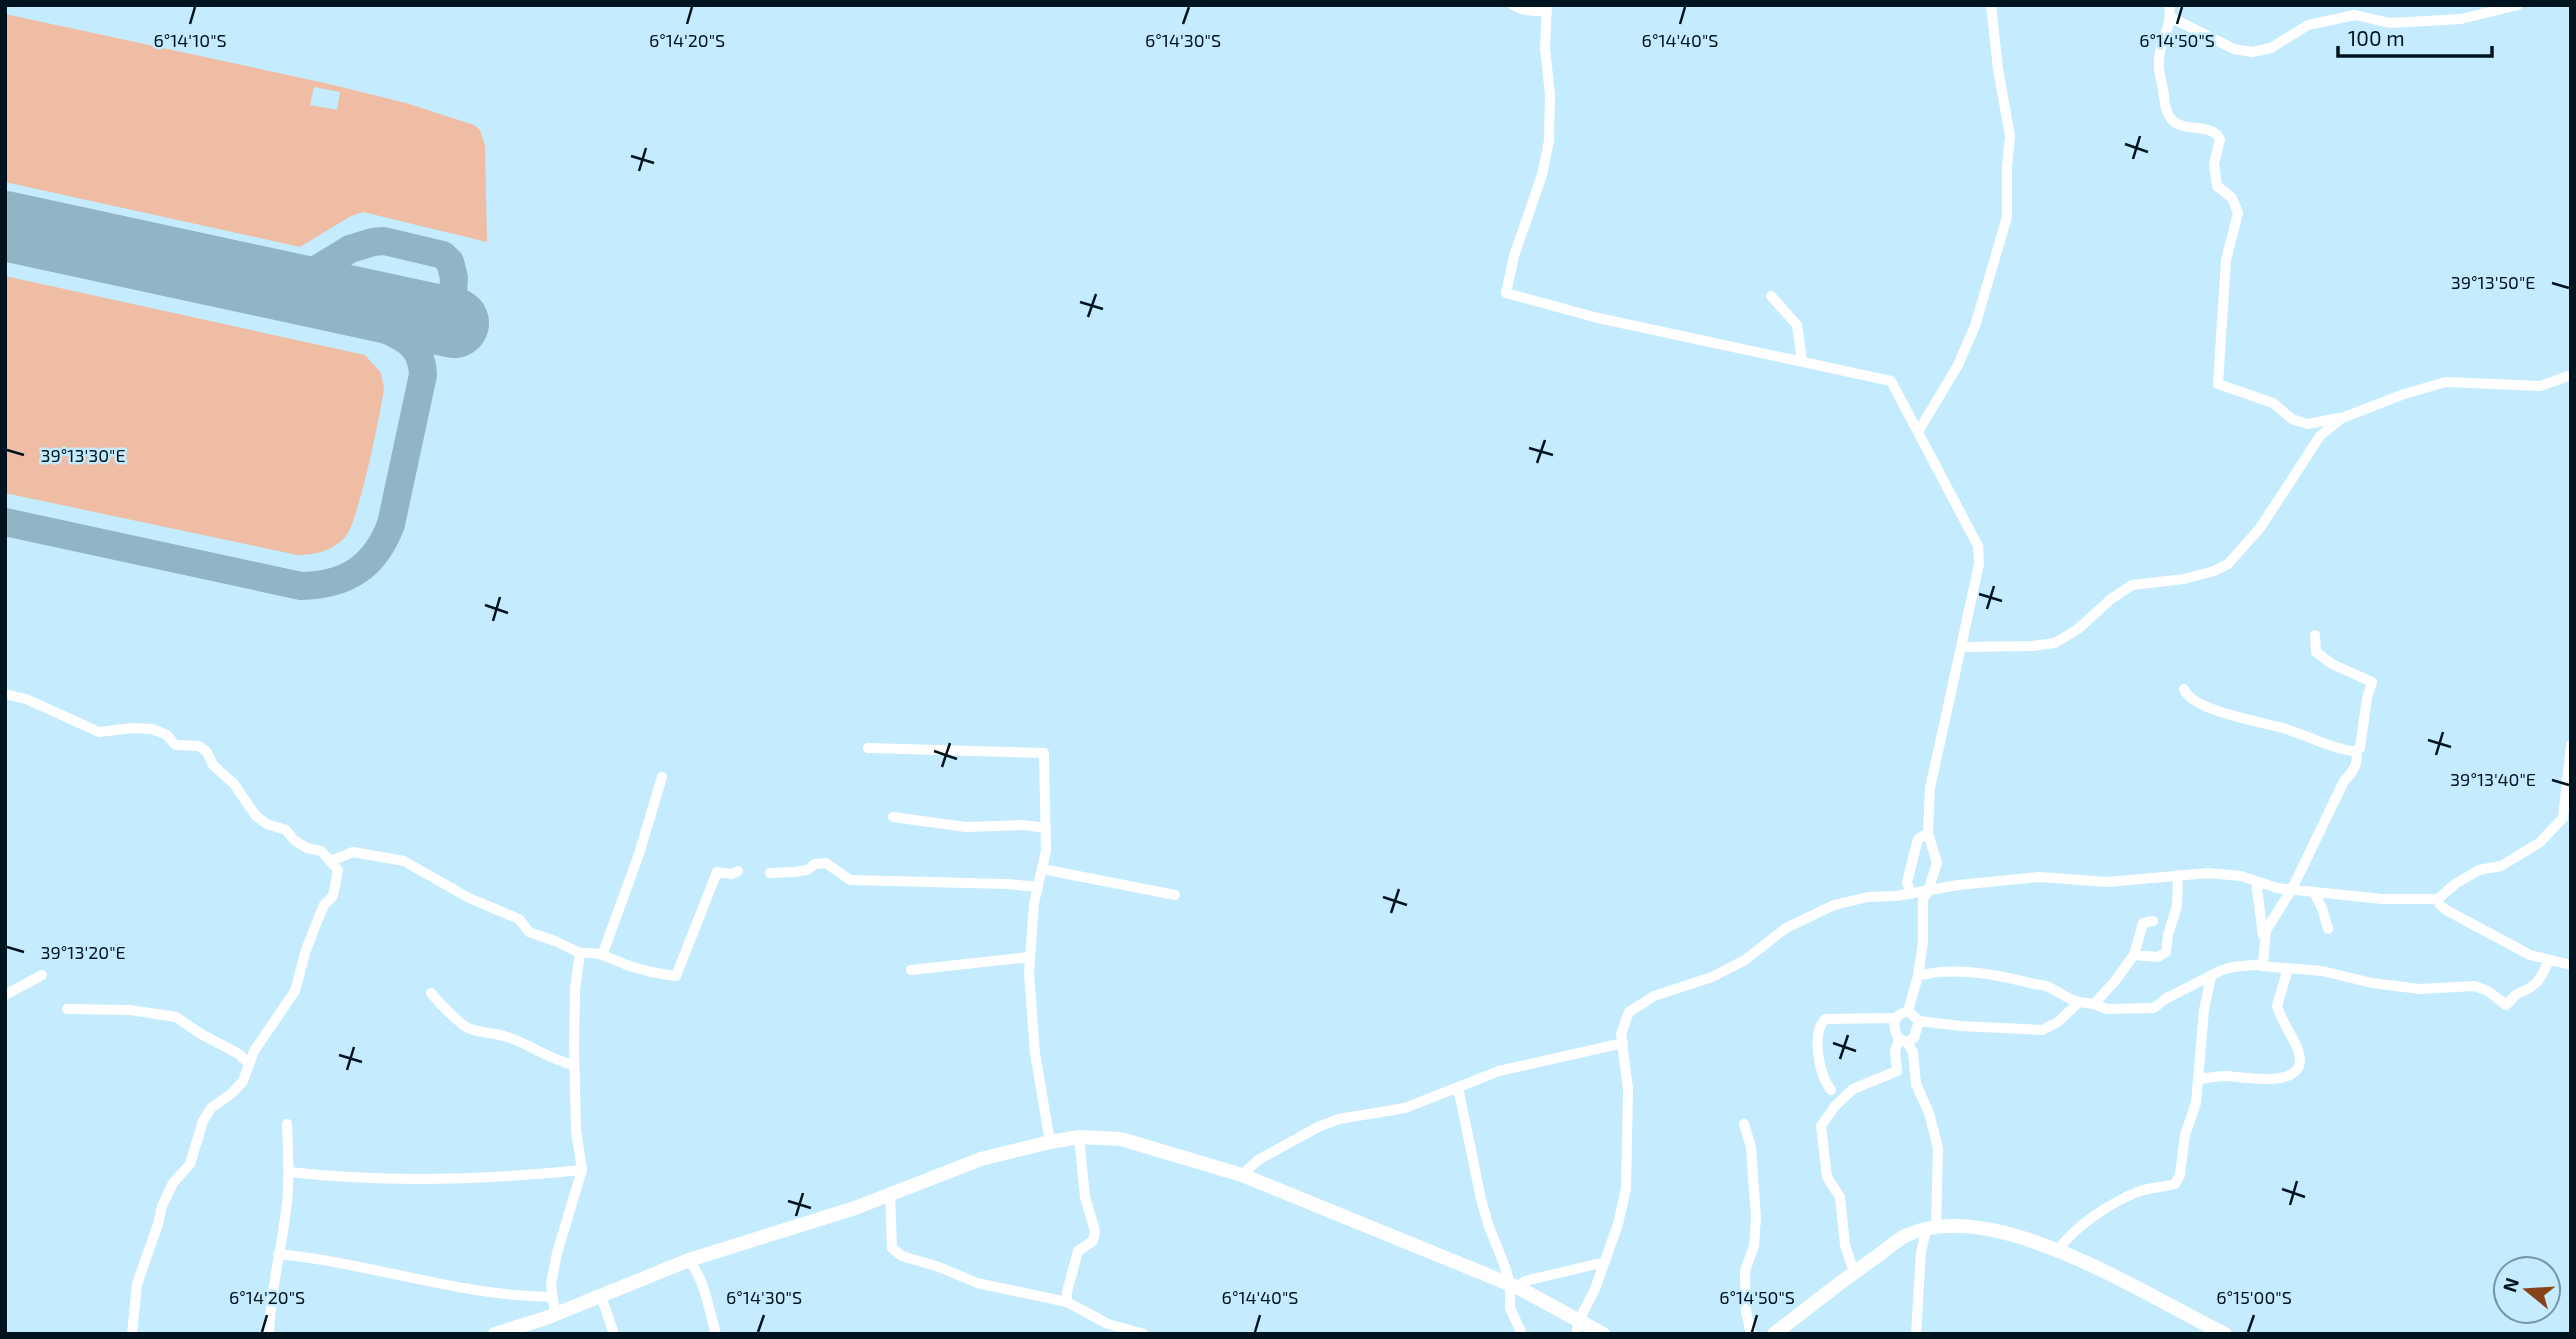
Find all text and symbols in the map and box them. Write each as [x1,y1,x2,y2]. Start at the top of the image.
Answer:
scale bar [2338,14,2492,58]
text: 100 m [2348,25,2405,50]
text: 6°14'10"S [153,29,227,51]
text: 6°14'20"S [649,29,725,51]
text: 6°14'30"S [1145,29,1221,51]
text: 6°14'40"S [1642,29,1718,51]
text: 6°14'50"S [2139,29,2215,51]
text: 39°13'50"E [2451,271,2535,293]
text: 39°13'30"E [40,444,126,466]
text: 39°13'40"E [2450,768,2536,790]
text: 39°13'20"E [40,941,126,963]
north arrow [2492,1255,2562,1325]
text: N [2497,1275,2523,1295]
text: 6°14'20"S [229,1286,305,1308]
text: 6°14'30"S [726,1286,802,1308]
text: 6°14'40"S [1222,1286,1298,1308]
text: 6°14'50"S [1719,1286,1795,1308]
text: 6°15'00"S [2216,1286,2292,1308]

